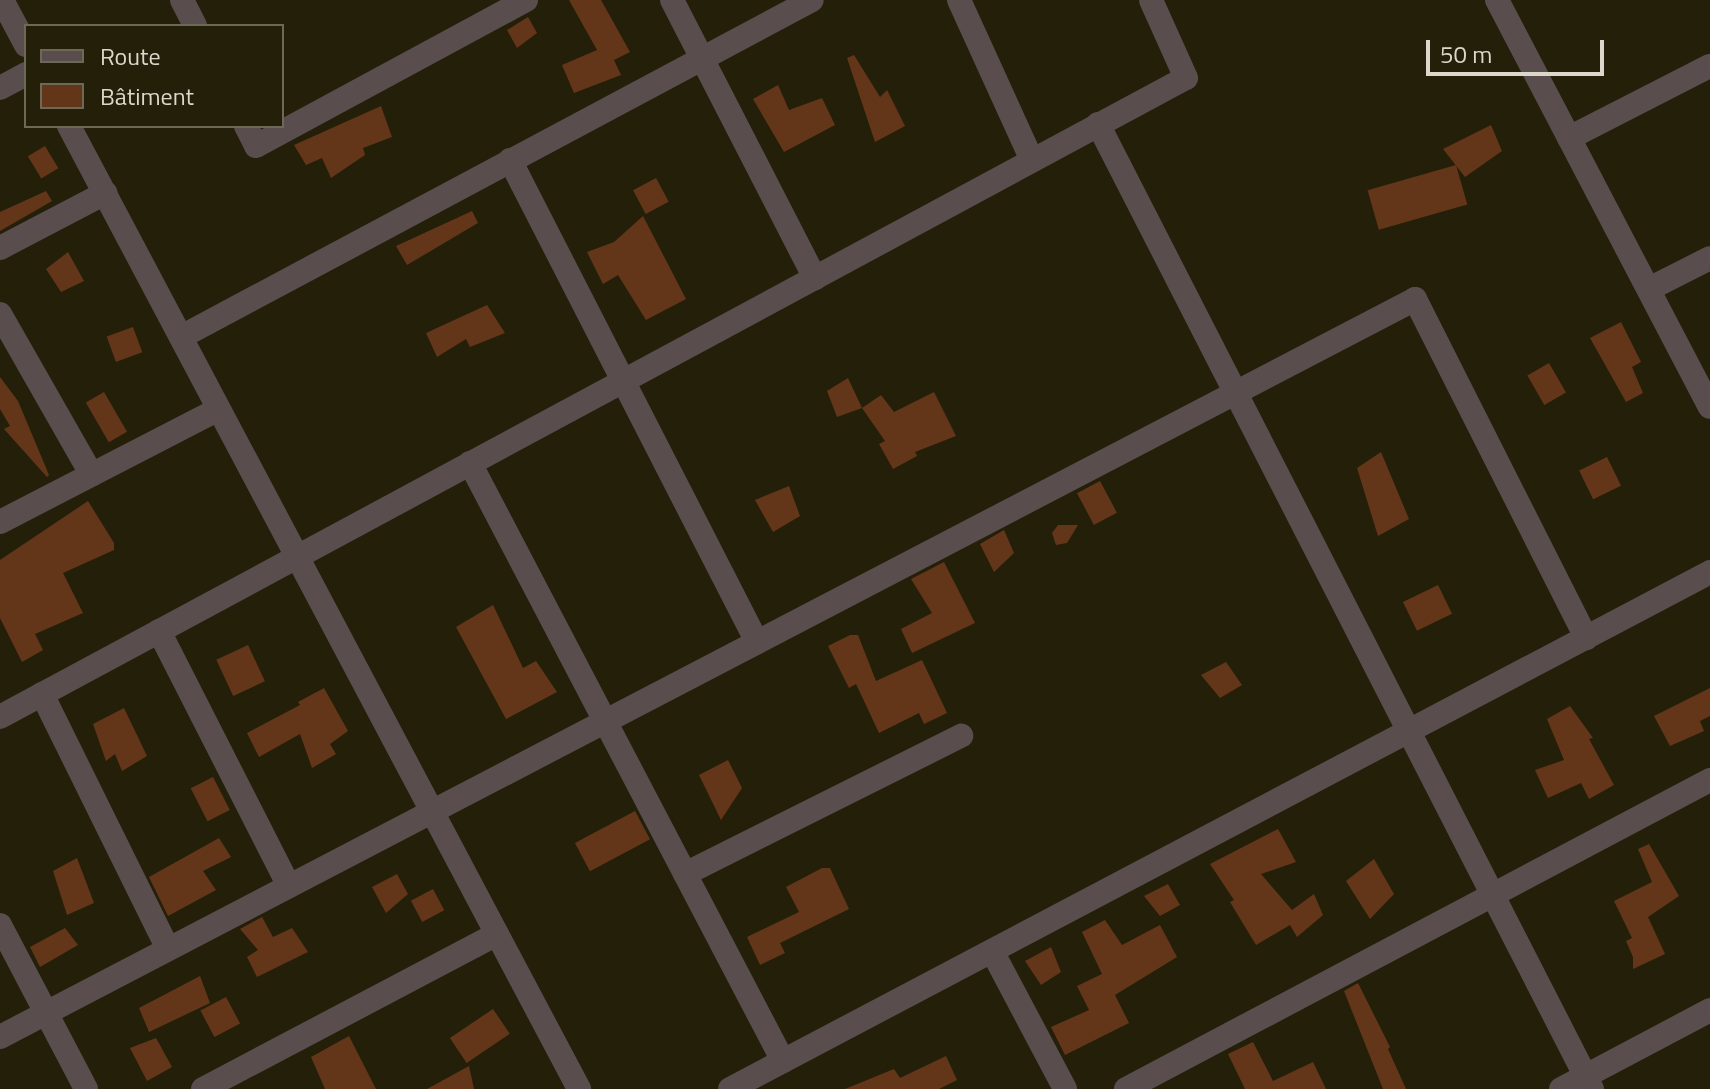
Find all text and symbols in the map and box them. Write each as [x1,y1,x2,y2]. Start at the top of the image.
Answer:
legend [24,24,284,128]
scale bar [1430,24,1608,74]
text: 50 m [1440,36,1492,72]
text: Route [100,38,161,74]
text: Bâtiment [100,78,194,114]

